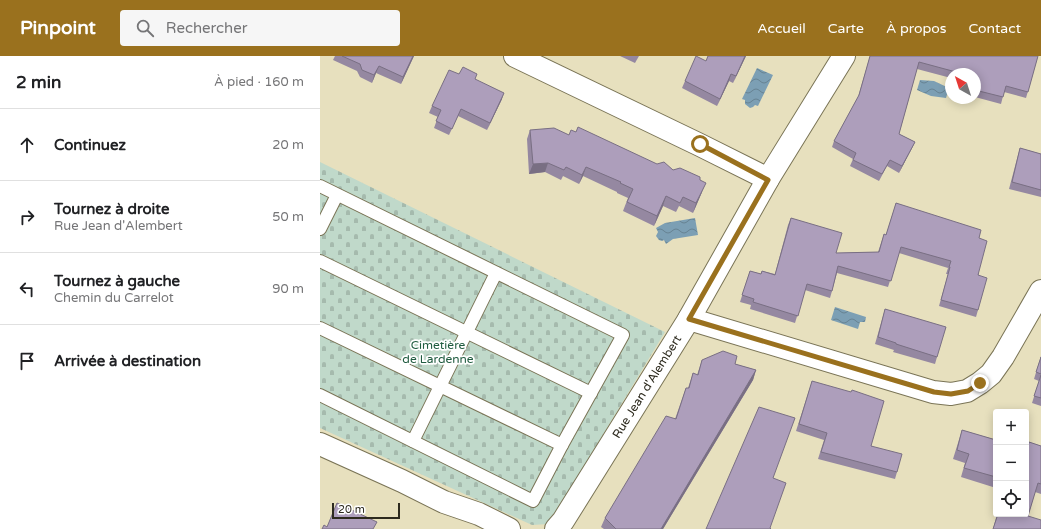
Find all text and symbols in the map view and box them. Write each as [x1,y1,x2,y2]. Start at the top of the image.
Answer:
search box [120,10,400,46]
text: Pinpoint [20,17,96,39]
icon: search [134,17,156,39]
text: Rechercher [166,19,247,37]
text: Accueil [757,20,806,37]
text: Carte [828,20,864,37]
text: À propos [886,20,947,37]
text: Contact [969,20,1021,37]
north arrow [945,68,981,104]
text: 2 min [16,72,61,93]
text: À pied · 160 m [214,74,304,90]
icon: ahead [16,134,38,156]
route start [691,135,709,153]
text: Continuez [54,136,126,154]
text: 20 m [272,137,304,153]
text: Tournez à droite [54,200,169,218]
icon: right [16,206,38,228]
text: 50 m [272,209,304,225]
text: Rue Jean d'Alembert [54,218,183,234]
text: Tournez à gauche [54,272,180,290]
icon: left [16,278,38,300]
text: 90 m [272,281,304,297]
text: Chemin du Carrelot [54,290,174,306]
street label: Rue Jean d'Alembert [609,332,684,441]
park label: Cimetière de Lardenne [402,338,474,366]
icon: arrive [16,350,38,372]
text: Arrivée à destination [54,352,201,370]
route end [971,374,989,392]
map controls [993,409,1029,517]
button: + [993,409,1029,445]
button: − [993,445,1029,481]
button: locate [993,481,1029,517]
scale bar [332,501,400,520]
text: 20 m [338,503,365,516]

